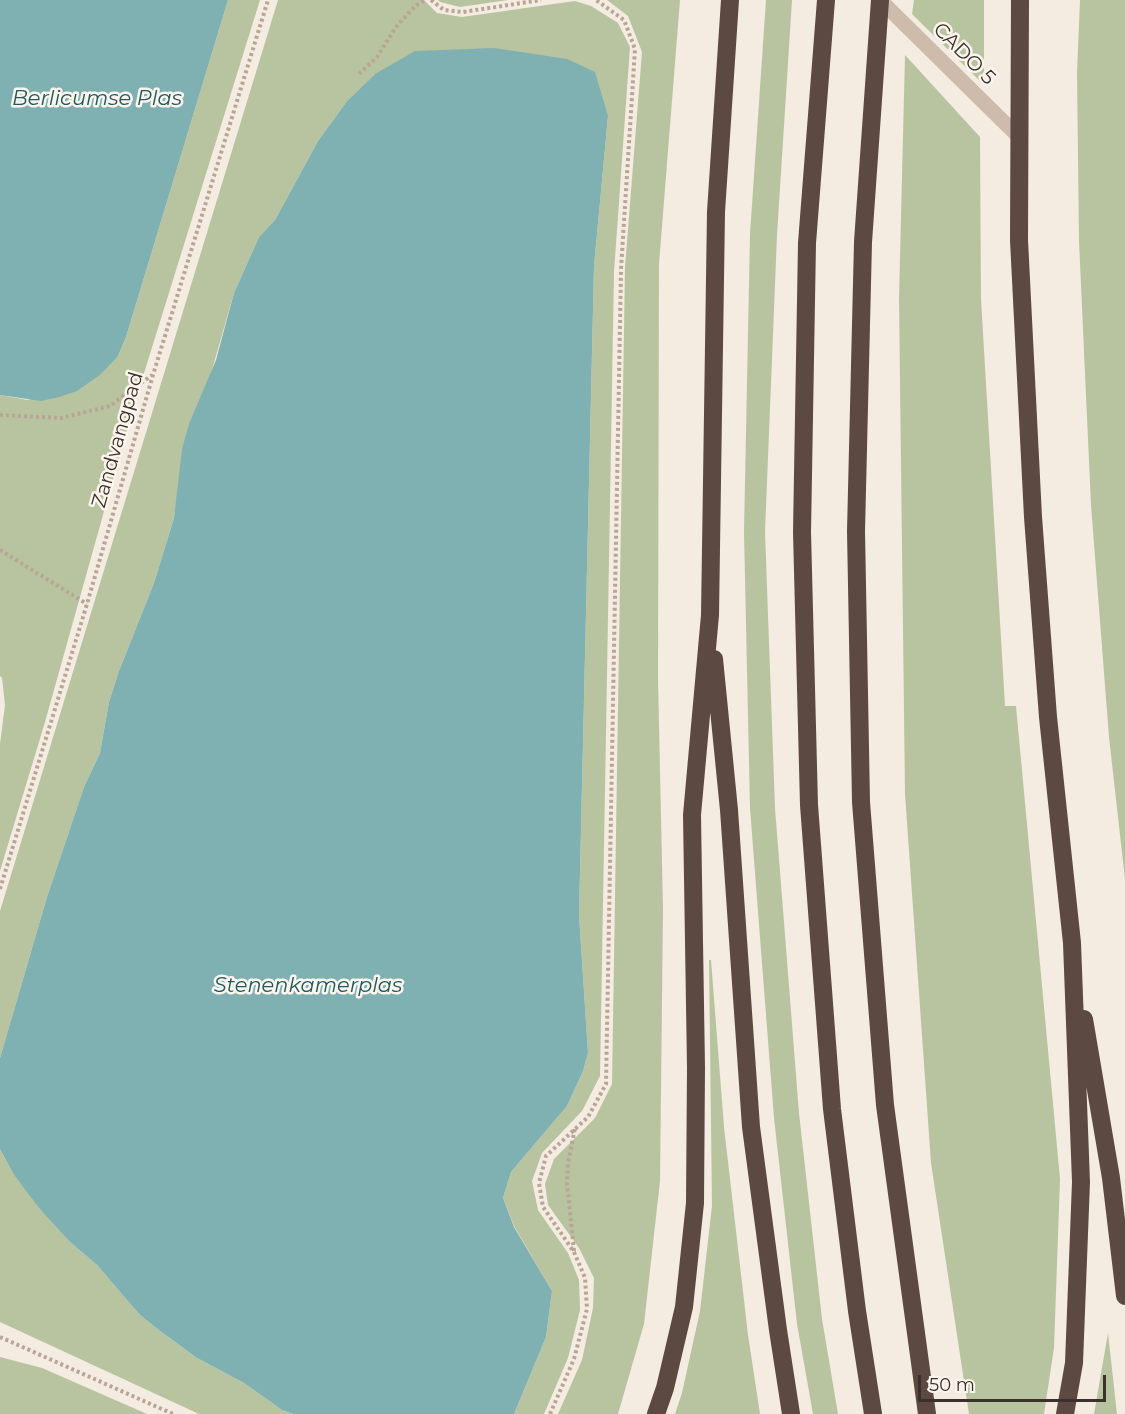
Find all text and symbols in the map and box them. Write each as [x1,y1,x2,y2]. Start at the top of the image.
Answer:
street label: CADO 5 [928,18,1000,90]
water label: Berlicumse Plas [12,86,182,112]
street label: Zandvangpad [87,369,149,511]
water label: Stenenkamerplas [214,973,402,999]
scale bar [921,1363,1108,1401]
text: 50 m [929,1374,975,1396]

